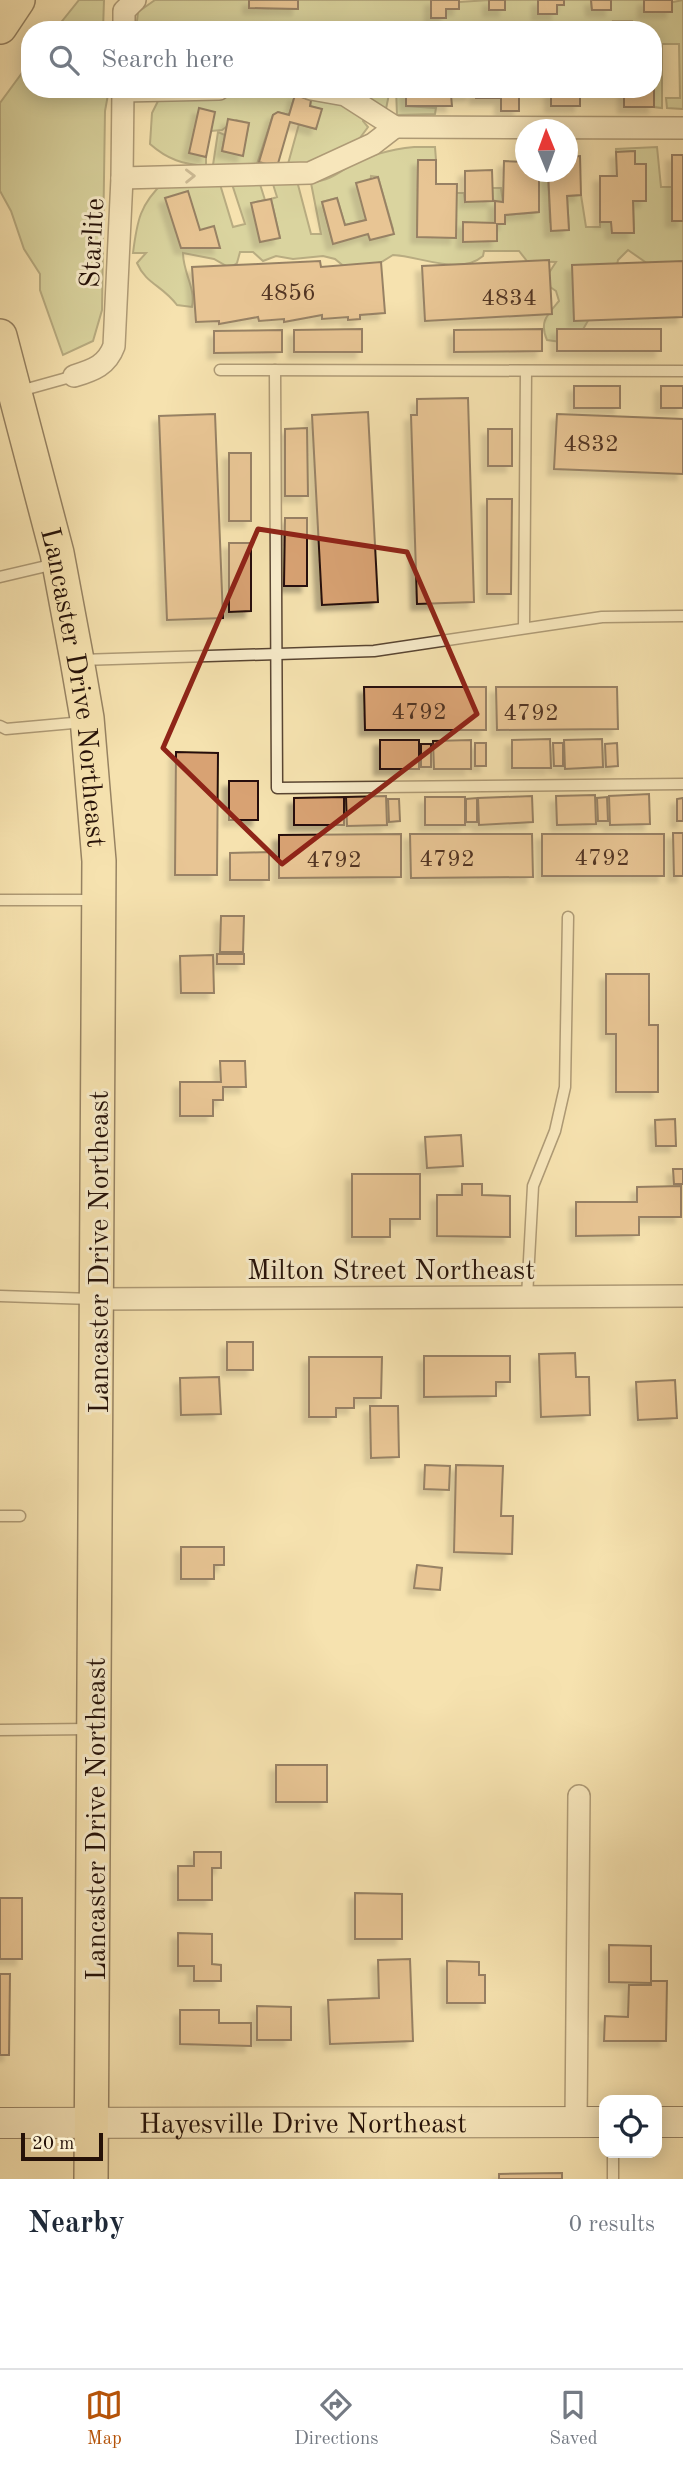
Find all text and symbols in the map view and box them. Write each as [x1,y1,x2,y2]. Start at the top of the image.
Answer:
search box [21,21,662,98]
icon: search [45,41,83,79]
text: Search here [101,47,234,73]
north arrow [515,119,578,182]
one-way arrow [186,168,196,184]
street label: Starlite [78,197,110,289]
house number: 4856 [260,282,316,306]
house number: 4834 [481,287,537,311]
house number: 4832 [563,433,619,457]
street label: Lancaster Drive Northeast [34,525,109,849]
house number: 4792 [391,701,447,725]
house number: 4792 [503,702,559,726]
house number: 4792 [574,847,630,871]
house number: 4792 [419,848,475,872]
house number: 4792 [306,849,362,873]
street label: Lancaster Drive Northeast [87,1090,115,1414]
street label: Milton Street Northeast [247,1258,535,1286]
street label: Lancaster Drive Northeast [84,1657,112,1981]
map controls [599,2095,662,2158]
button: locate [599,2095,662,2158]
street label: Hayesville Drive Northeast [139,2111,467,2140]
scale bar [21,2130,103,2162]
text: 20 m [32,2135,74,2154]
text: Nearby [28,2209,125,2239]
text: 0 results [569,2213,655,2236]
tab: Map [85,2386,123,2451]
tab: Directions [294,2386,379,2451]
tab: Saved [549,2386,598,2451]

